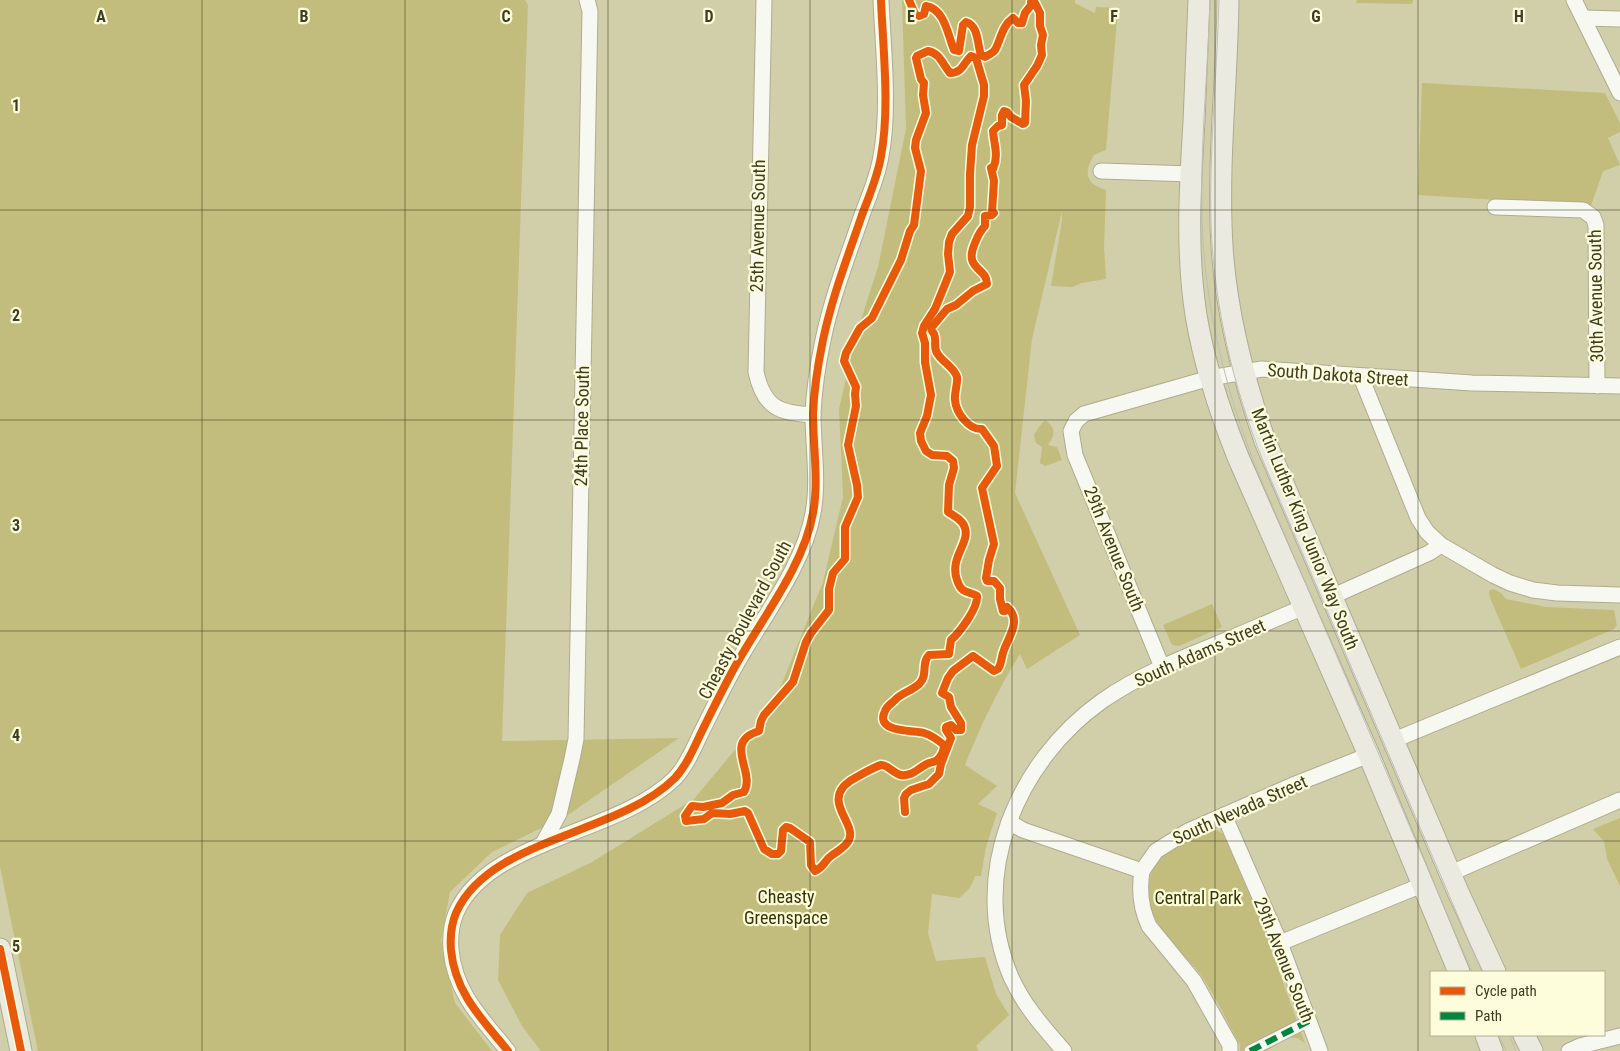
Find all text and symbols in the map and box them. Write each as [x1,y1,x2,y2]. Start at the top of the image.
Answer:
text: A [96,7,106,26]
text: B [300,7,309,26]
text: C [501,7,511,26]
text: D [704,7,714,26]
text: E [907,7,915,26]
text: F [1110,7,1118,26]
text: G [1311,7,1321,26]
text: H [1514,7,1524,26]
text: 1 [12,96,20,115]
street label: 25th Avenue South [746,159,769,293]
street label: 30th Avenue South [1584,229,1607,363]
text: 2 [12,306,20,325]
street label: South Dakota Street [1267,359,1409,390]
street label: 24th Place South [570,366,593,486]
street label: Martin Luther King Junior Way South [1247,405,1364,653]
street label: 29th Avenue South [1080,483,1149,614]
text: 3 [12,516,20,535]
street label: Cheasty Boulevard South [694,537,795,703]
street label: South Adams Street [1131,614,1269,691]
text: 4 [12,726,20,745]
street label: South Nevada Street [1169,771,1310,849]
park label: Cheasty Greenspace [744,886,828,928]
park label: Central Park [1155,887,1241,908]
street label: 29th Avenue South [1250,894,1319,1025]
text: 5 [12,937,20,956]
legend [1430,971,1605,1036]
text: Cycle path [1475,982,1537,1000]
text: Path [1475,1007,1502,1025]

